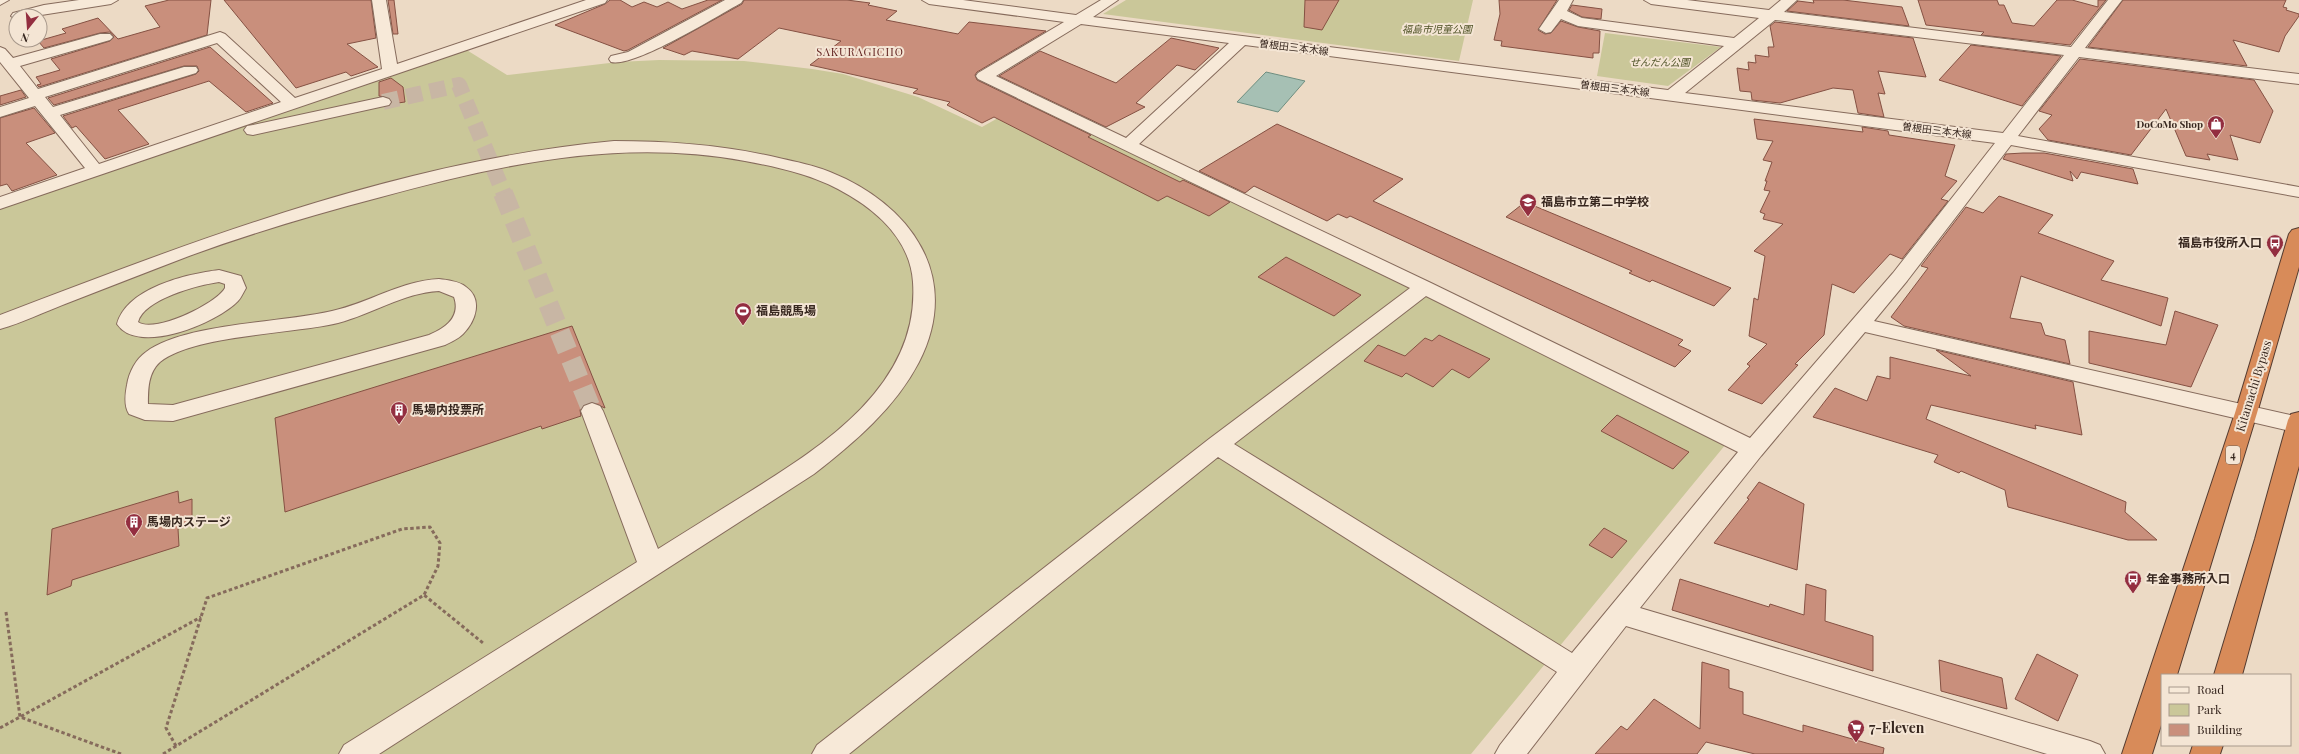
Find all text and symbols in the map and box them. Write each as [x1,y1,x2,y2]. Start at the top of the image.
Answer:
north arrow [8,8,48,48]
park label: 福島市児童公園 [1402,22,1474,36]
text: N [19,30,31,46]
street label: 曽根田三本木線 [1258,36,1330,58]
district label: SAKURAGICHO [816,44,904,59]
park label: せんだん公園 [1630,55,1692,69]
street label: 曽根田三本木線 [1579,77,1651,99]
shop icon: DoCoMo Shop [2206,114,2226,139]
place label: DoCoMo Shop [2137,117,2203,131]
street label: 曽根田三本木線 [1901,119,1973,141]
school or university icon: 福島市立第二中学校 [1518,192,1538,217]
place label: 福島市立第二中学校 [1541,193,1649,209]
bus stop icon: 福島市役所入口 [2265,233,2285,258]
place label: 福島市役所入口 [2178,234,2262,250]
sports icon: 福島競馬場 [733,301,753,326]
place label: 福島競馬場 [756,302,816,318]
street label: Kitamachi Bypass [2232,338,2275,433]
building icon: 馬場内投票所 [389,400,409,425]
place label: 馬場内投票所 [412,401,484,417]
road number: 4 [2226,446,2240,464]
building icon: 馬場内ステージ [124,512,144,537]
place label: 馬場内ステージ [147,513,231,529]
bus stop icon: 年金事務所入口 [2123,569,2143,594]
place label: 年金事務所入口 [2146,570,2230,586]
legend [2161,674,2291,746]
text: Road [2197,681,2224,697]
text: Park [2197,701,2222,717]
supermarket icon: 7-Eleven [1846,718,1866,743]
place label: 7-Eleven [1869,718,1925,737]
text: Building [2197,721,2243,737]

